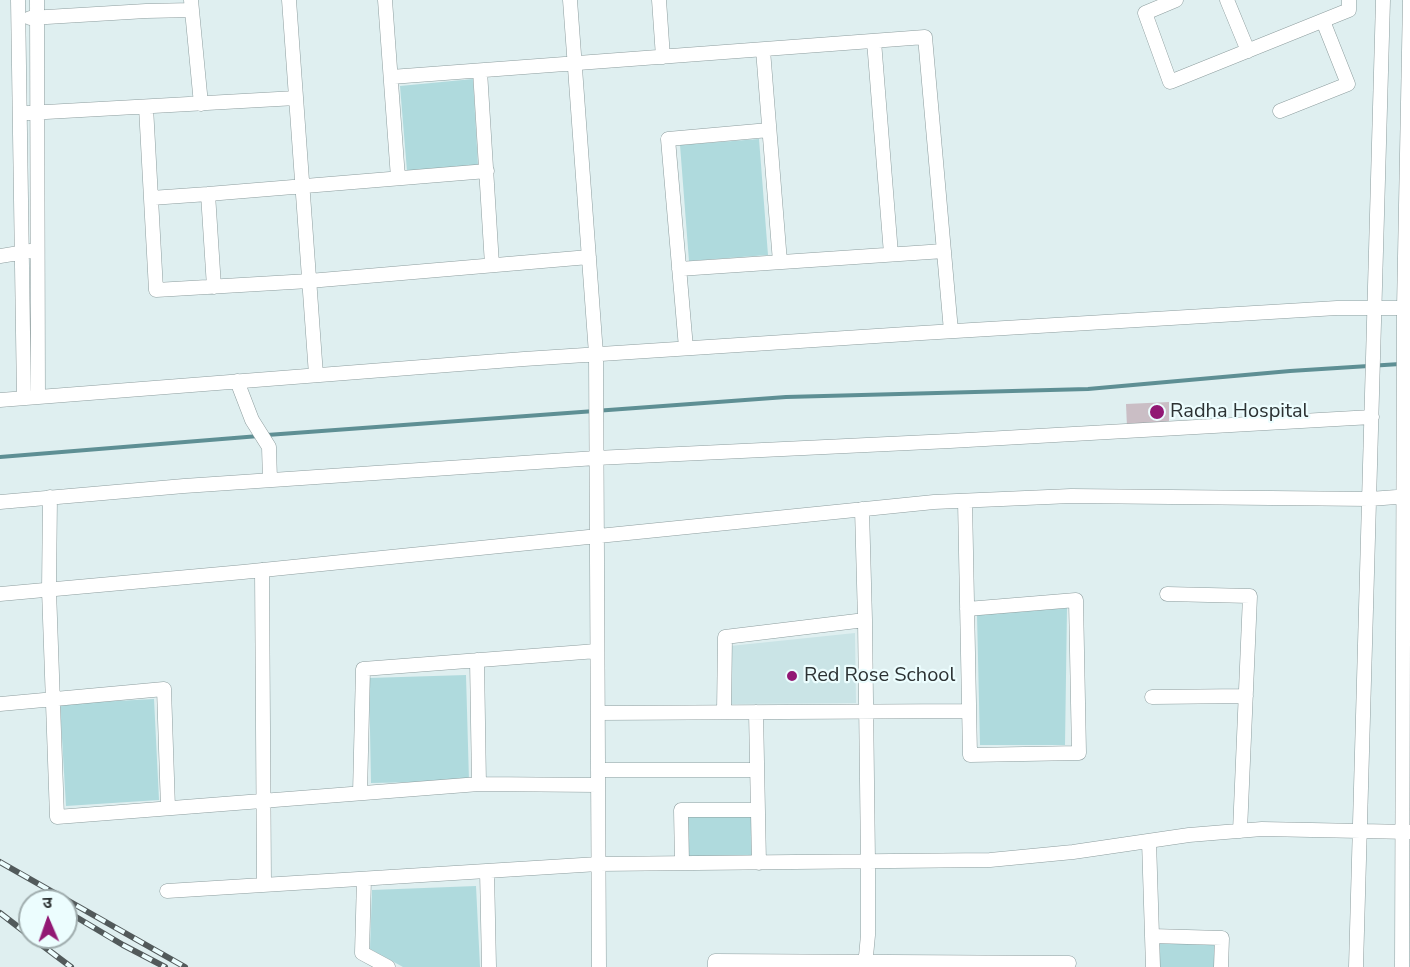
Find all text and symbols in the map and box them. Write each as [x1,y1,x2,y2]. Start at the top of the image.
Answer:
place label: Radha Hospital [1170,400,1308,424]
marker: Radha Hospital [1148,403,1166,421]
place label: Red Rose School [804,664,955,688]
marker: Red Rose School [785,669,799,683]
north arrow [18,889,78,949]
text: उ [42,892,53,914]

